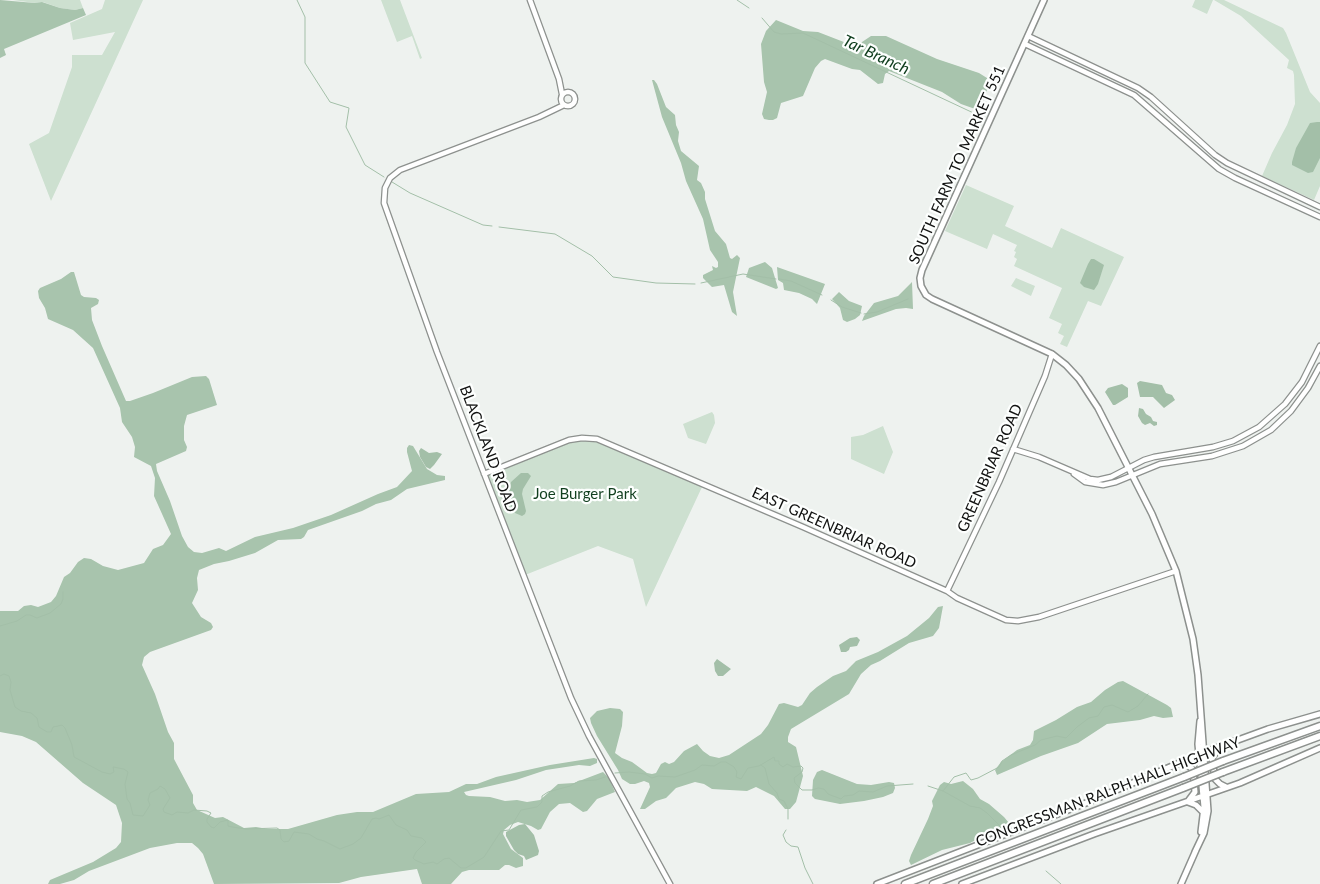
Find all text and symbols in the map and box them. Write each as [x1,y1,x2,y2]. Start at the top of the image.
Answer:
water label: Tar Branch [840,31,912,79]
street label: SOUTH FARM TO MARKET 551 [905,63,1009,267]
street label: BLACKLAND ROAD [456,383,520,515]
street label: GREENBRIAR ROAD [954,401,1026,535]
street label: EAST GREENBRIAR ROAD [749,484,919,572]
park label: Joe Burger Park [533,485,637,503]
street label: CONGRESSMAN RALPH HALL HIGHWAY [973,733,1243,851]

